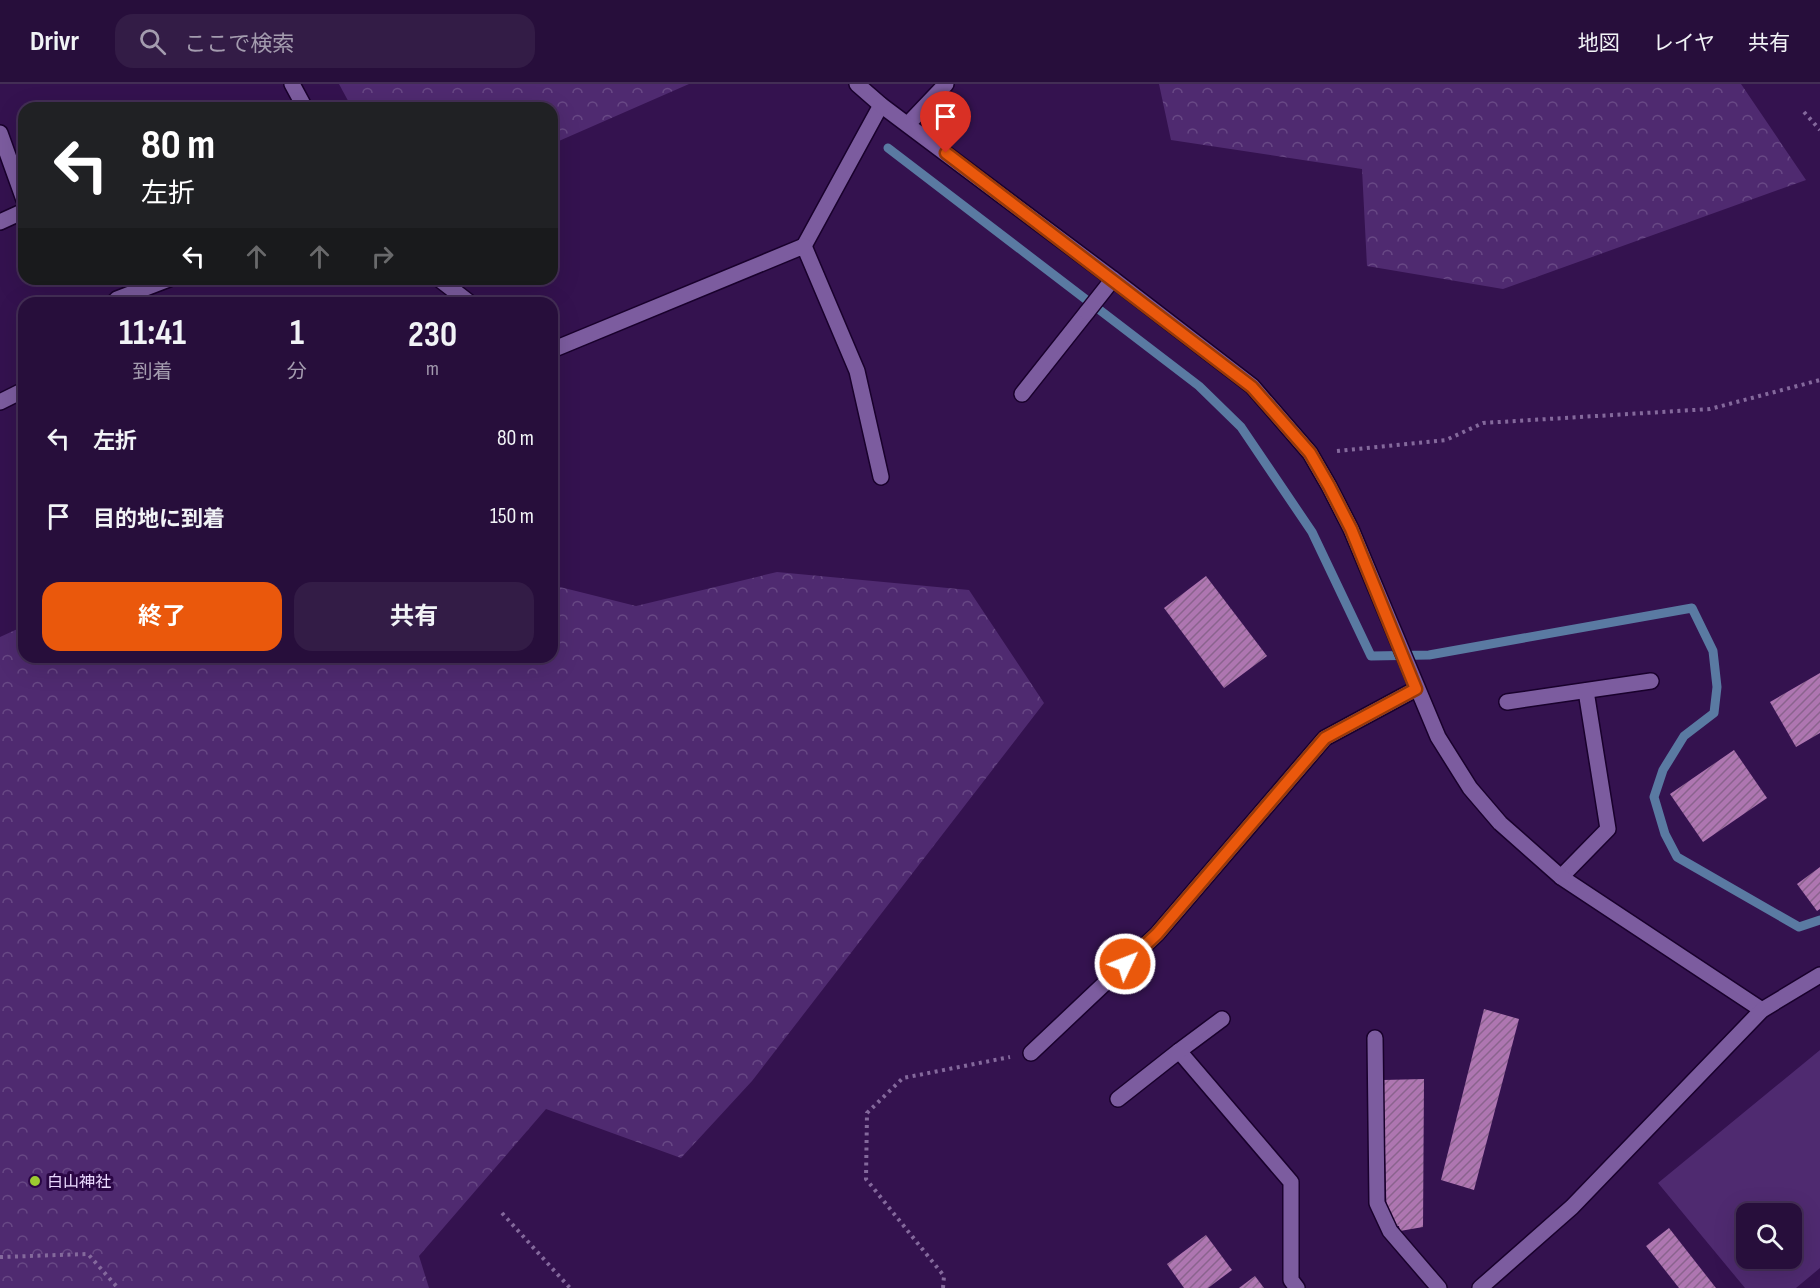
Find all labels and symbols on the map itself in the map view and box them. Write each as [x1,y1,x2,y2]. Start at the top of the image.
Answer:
pin [920,91,971,153]
position arrow [1093,932,1157,996]
place label: 白山神社 [47,1173,111,1192]
marker: 白山神社 [28,1174,42,1188]

